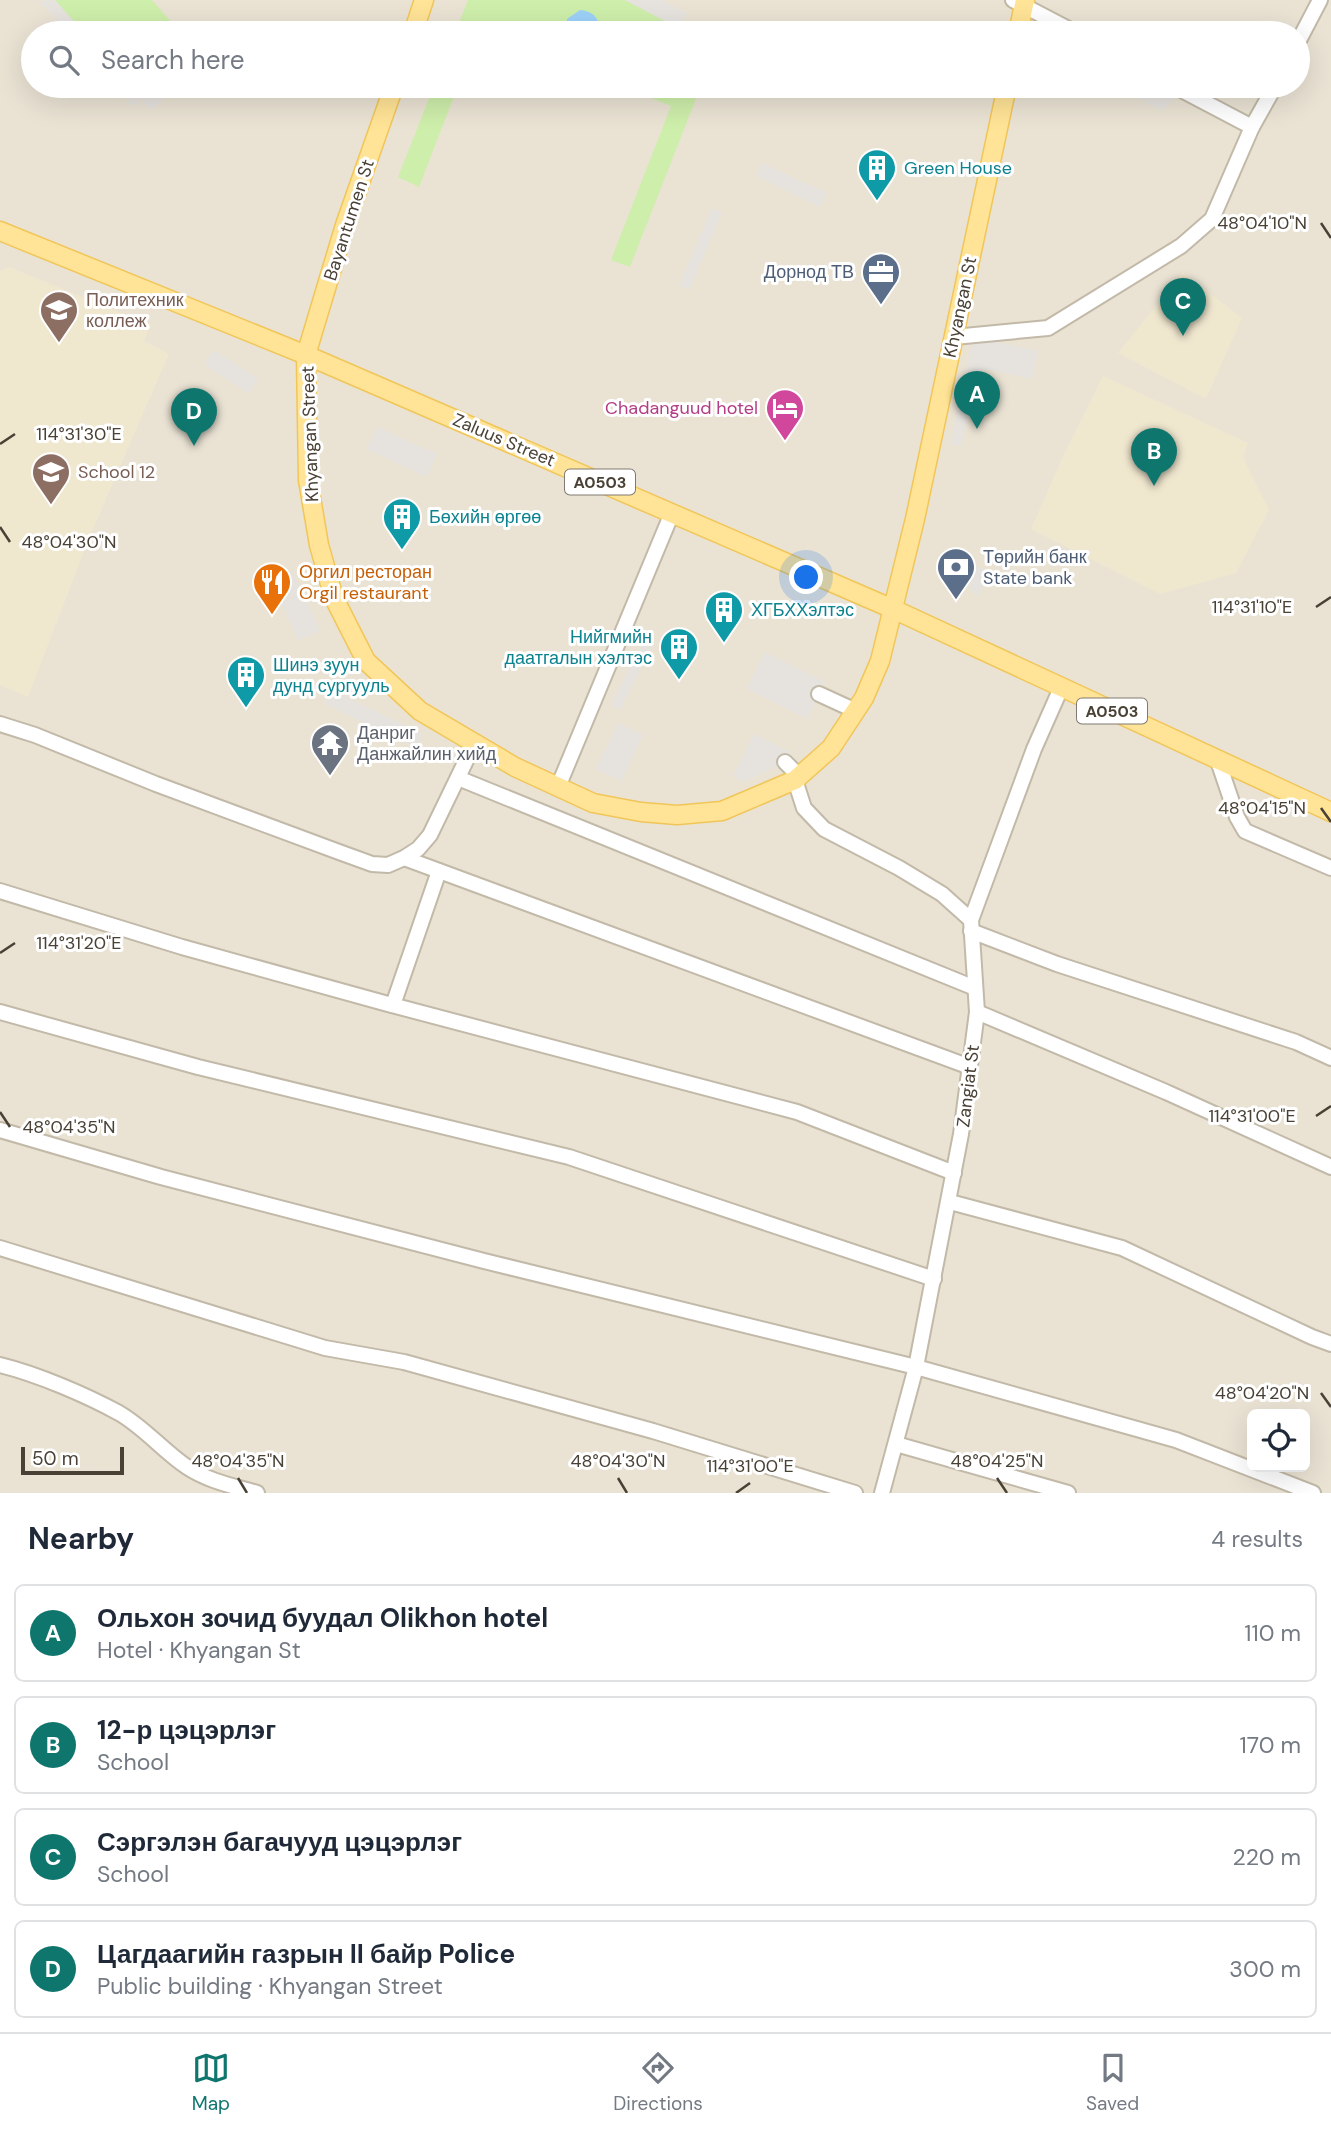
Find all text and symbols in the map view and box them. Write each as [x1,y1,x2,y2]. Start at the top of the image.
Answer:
search box [21,21,1310,98]
icon: search [45,41,83,79]
text: Search here [101,43,244,77]
building icon: Green House [856,147,898,202]
street label: Bayantumen St [318,156,380,284]
place label: Green House [904,156,1012,180]
text: 48°04'10"N [1217,211,1307,235]
office icon: Дорнод ТВ [860,251,902,306]
street label: Khyangan St [938,254,982,360]
place label: Дорнод ТВ [764,260,854,284]
pin: C [1160,278,1206,336]
place label: Политехник коллеж [86,288,184,333]
school or university icon: Политехник коллеж [38,289,80,344]
street label: Khyangan Street [296,366,324,502]
pin: A [954,371,1000,429]
hotel icon: Chadanguud hotel [764,387,806,442]
pin: D [171,388,217,446]
place label: Chadanguud hotel [605,396,758,420]
street label: Zaluus Street [449,408,559,472]
text: 114°31'30"E [36,422,122,446]
pin: B [1131,428,1177,486]
school or university icon: School 12 [30,451,72,506]
place label: School 12 [78,460,155,484]
road number: A0503 [565,470,635,495]
building icon: Бөхийн өргөө [381,496,423,551]
place label: Бөхийн өргөө [429,505,541,529]
text: 48°04'30"N [22,530,116,554]
place label: Төрийн банк State bank [983,545,1087,590]
bank icon: Төрийн банк State bank [935,546,977,601]
place label: Оргил ресторан Orgil restaurant [299,560,432,605]
your location [789,560,823,594]
restaurant icon: Оргил ресторан Orgil restaurant [251,561,293,616]
building icon: ХГБХХэлтэс [703,589,745,644]
text: 114°31'10"E [1212,595,1292,619]
place label: ХГБХХэлтэс [751,598,854,622]
place label: Нийгмийн даатгалын хэлтэс [505,625,652,670]
building icon: Нийгмийн даатгалын хэлтэс [658,626,700,681]
place label: Шинэ зуун дунд сургууль [273,653,390,698]
building icon: Шинэ зуун дунд сургууль [225,654,267,709]
road number: A0503 [1077,698,1147,724]
place label: Данриг Данжайлин хийд [357,721,497,766]
temple icon: Данриг Данжайлин хийд [309,722,351,777]
text: 48°04'15"N [1218,796,1306,820]
text: 114°31'20"E [36,931,122,955]
street label: Zangiat St [951,1043,985,1129]
text: 114°31'00"E [1208,1104,1296,1128]
text: 48°04'35"N [22,1115,116,1139]
text: 48°04'20"N [1215,1381,1309,1405]
map controls [1247,1409,1310,1472]
button: locate [1247,1409,1310,1472]
scale bar [21,1444,124,1476]
text: 50 m [32,1446,79,1471]
text: 48°04'35"N [191,1449,285,1473]
text: 48°04'30"N [571,1449,665,1473]
text: 48°04'25"N [951,1449,1043,1473]
text: 114°31'00"E [706,1454,794,1478]
text: Nearby [28,1519,134,1558]
text: 4 results [1211,1524,1303,1554]
text: Ольхон зочид буудал Olikhon hotel [97,1601,548,1635]
text: A [45,1618,61,1648]
text: 110 m [1244,1618,1301,1648]
text: Hotel · Khyangan St [97,1635,301,1665]
text: 12-р цэцэрлэг [97,1713,276,1747]
text: B [46,1730,60,1760]
text: 170 m [1240,1730,1301,1760]
text: School [97,1747,169,1777]
text: Сэргэлэн багачууд цэцэрлэг [97,1825,462,1859]
text: C [45,1842,61,1872]
text: 220 m [1232,1842,1301,1872]
text: School [97,1859,169,1889]
text: Цагдаагийн газрын II байр Police [97,1937,515,1971]
text: D [45,1954,61,1984]
text: 300 m [1229,1954,1301,1984]
text: Public building · Khyangan Street [97,1971,443,2001]
tab: Map [192,2049,230,2116]
tab: Directions [613,2049,703,2116]
tab: Saved [1086,2049,1139,2116]

